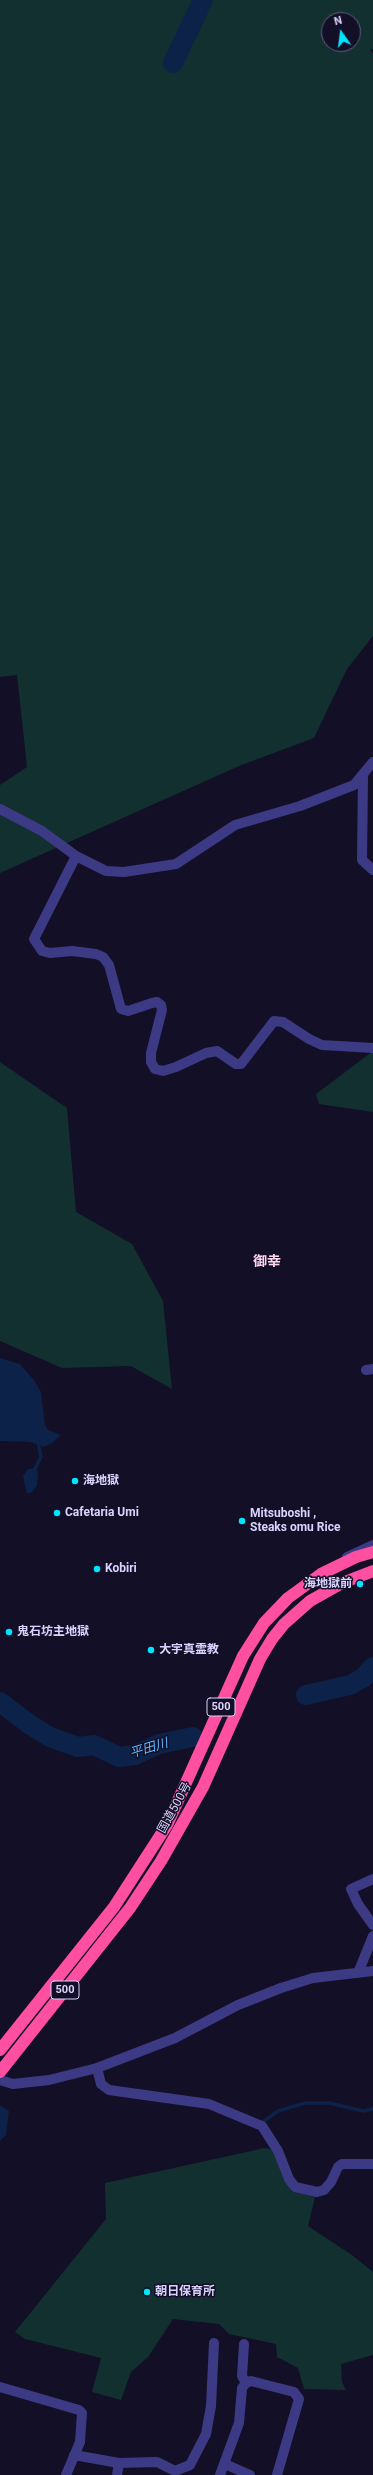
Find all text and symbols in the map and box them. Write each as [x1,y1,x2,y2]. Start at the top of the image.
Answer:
north arrow [321,12,361,52]
text: N [333,14,344,28]
district label: 御幸 [253,1254,281,1270]
place label: 海地獄 [83,1474,119,1488]
marker: 海地獄 [70,1476,80,1486]
place label: Cafetaria Umi [65,1506,139,1520]
place label: Mitsuboshi , Steaks omu Rice [250,1507,340,1535]
marker: Cafetaria Umi [52,1508,62,1518]
marker: Mitsuboshi , Steaks omu Rice [237,1516,247,1526]
place label: Kobiri [105,1562,137,1576]
marker: Kobiri [92,1564,102,1574]
place label: 海地獄前 [304,1577,352,1591]
marker: 海地獄前 [355,1579,365,1589]
place label: 鬼石坊主地獄 [17,1625,89,1639]
marker: 鬼石坊主地獄 [4,1627,14,1637]
place label: 大宇真霊教 [159,1643,219,1657]
marker: 大宇真霊教 [146,1645,156,1655]
road number: 500 [207,1698,235,1716]
water label: 平田川 [128,1736,170,1762]
street label: 国道500号 [155,1780,195,1836]
road number: 500 [51,1981,79,1999]
place label: 朝日保育所 [155,2285,215,2299]
marker: 朝日保育所 [142,2287,152,2297]

